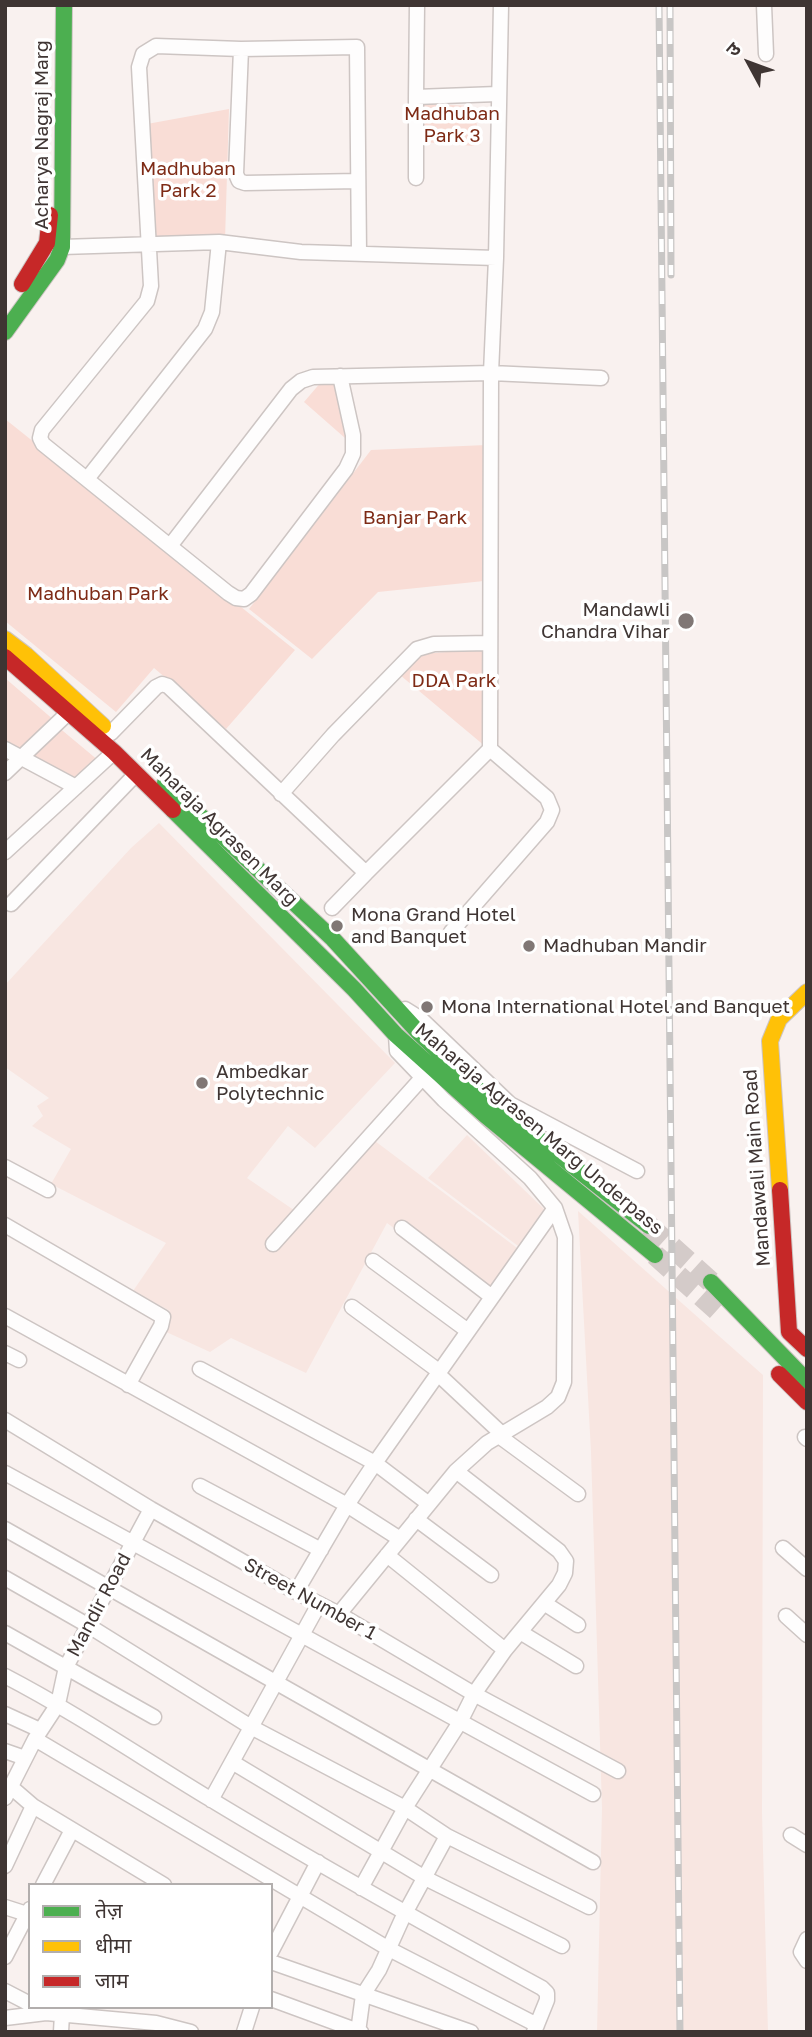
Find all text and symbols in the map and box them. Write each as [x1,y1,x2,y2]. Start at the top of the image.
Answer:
north arrow [714,28,784,98]
text: उ [720,37,745,61]
street label: Acharya Nagraj Marg [31,40,53,230]
park label: Madhuban Park 3 [404,103,500,147]
park label: Madhuban Park 2 [140,158,236,202]
park label: Banjar Park [363,507,467,529]
park label: Madhuban Park [27,583,169,605]
place label: Mandawli Chandra Vihar [541,599,670,643]
marker: Mandawli Chandra Vihar [676,611,696,631]
park label: DDA Park [412,670,496,692]
street label: Maharaja Agrasen Marg [135,743,303,911]
place label: Mona Grand Hotel and Banquet [351,904,516,948]
marker: Mona Grand Hotel and Banquet [329,918,345,934]
place label: Madhuban Mandir [543,935,707,957]
marker: Madhuban Mandir [521,938,537,954]
place label: Mona International Hotel and Banquet [441,996,790,1018]
marker: Mona International Hotel and Banquet [419,999,435,1015]
street label: Maharaja Agrasen Marg Underpass [410,1018,668,1240]
place label: Ambedkar Polytechnic [216,1061,324,1105]
street label: Mandawali Main Road [739,1069,775,1267]
marker: Ambedkar Polytechnic [194,1075,210,1091]
street label: Mandir Road [62,1549,136,1661]
street label: Street Number 1 [240,1553,380,1645]
legend [28,1883,273,2009]
text: तेज़ [95,1897,123,1923]
text: धीमा [95,1932,131,1958]
text: जाम [95,1967,129,1993]

